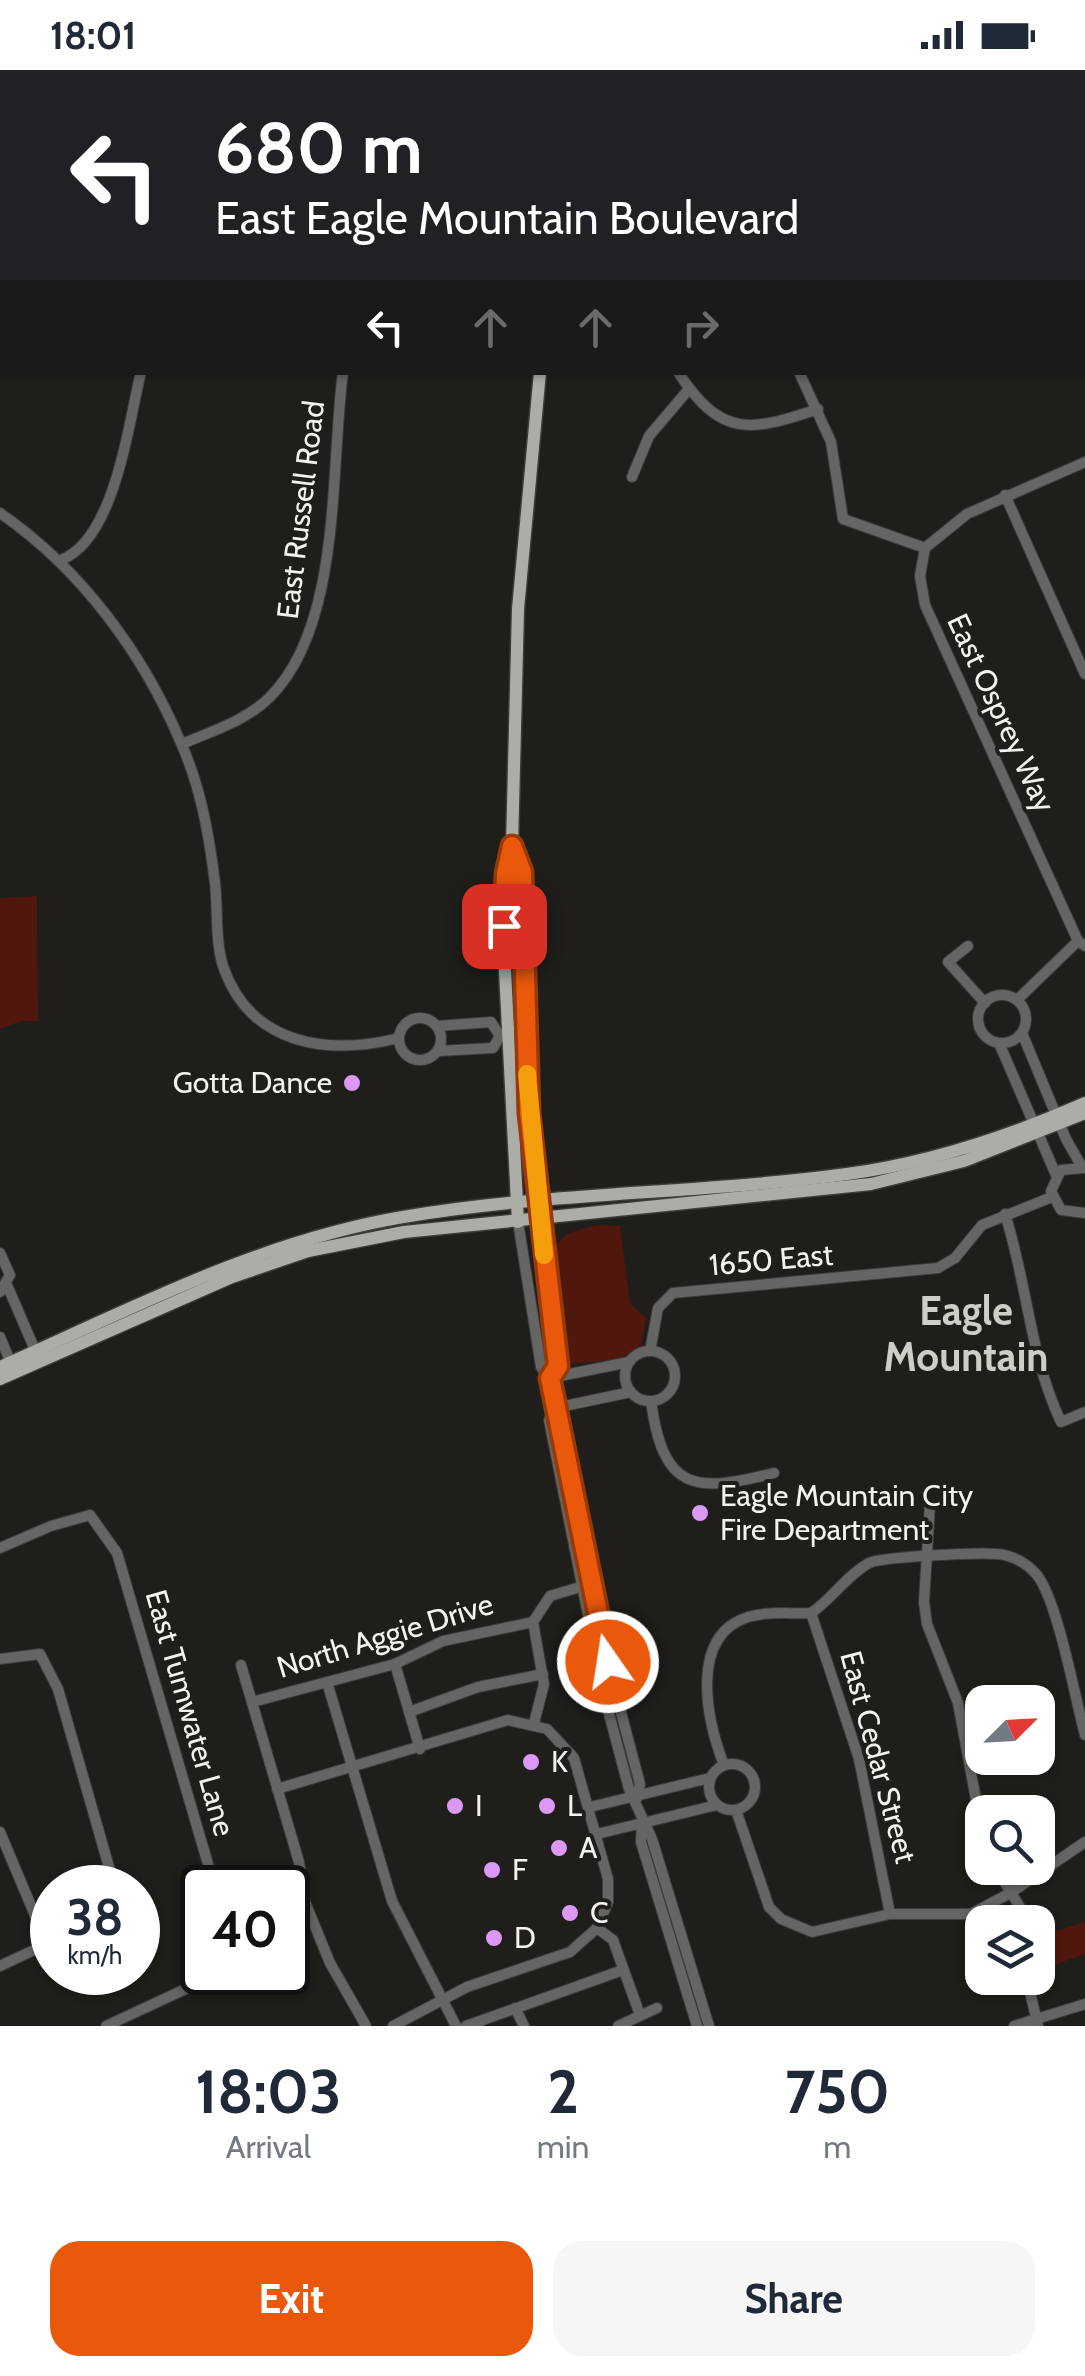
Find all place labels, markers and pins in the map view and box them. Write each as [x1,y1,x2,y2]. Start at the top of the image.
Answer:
pin [462,884,547,969]
place label: Gotta Dance [173,1064,332,1101]
marker: Gotta Dance [341,1072,363,1094]
place label: Eagle Mountain City Fire Department [720,1477,973,1548]
marker: Eagle Mountain City Fire Department [689,1502,711,1524]
place label: K [551,1743,568,1780]
marker: K [520,1751,542,1773]
place label: I [475,1787,483,1824]
place label: L [567,1787,582,1824]
marker: I [444,1795,466,1817]
marker: L [536,1795,558,1817]
place label: A [579,1829,598,1866]
marker: A [548,1837,570,1859]
place label: F [512,1851,528,1888]
marker: F [481,1859,503,1881]
place label: C [590,1894,608,1931]
marker: C [559,1902,581,1924]
place label: D [514,1919,536,1956]
marker: D [483,1927,505,1949]

